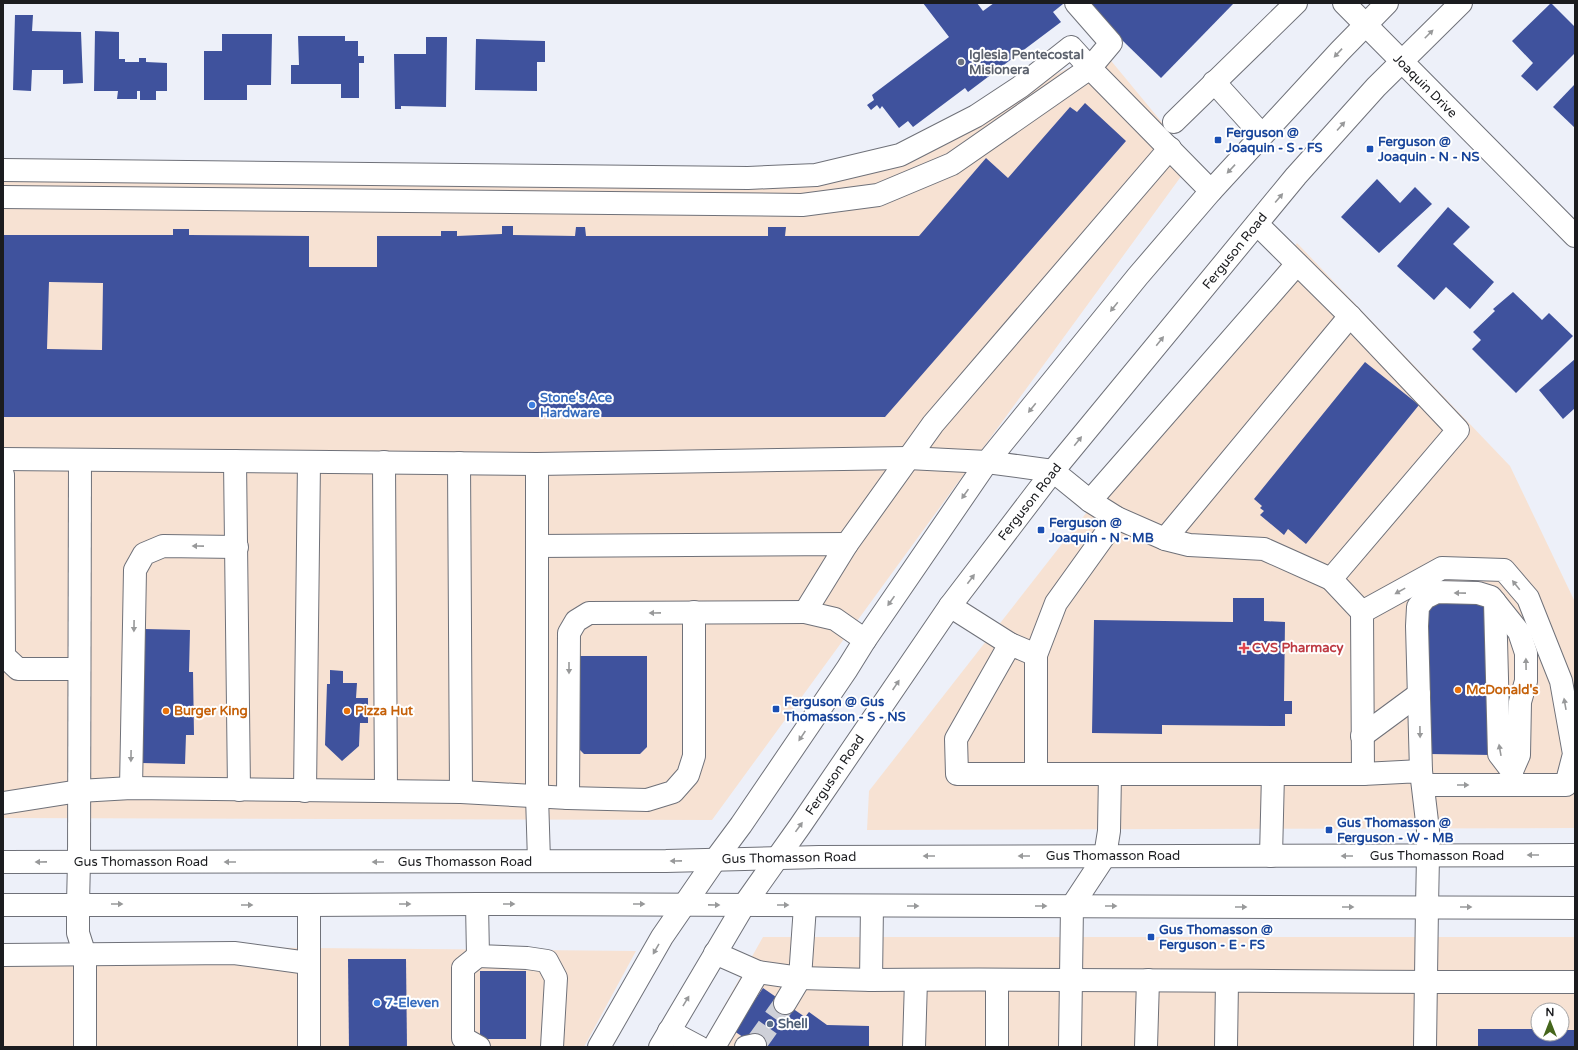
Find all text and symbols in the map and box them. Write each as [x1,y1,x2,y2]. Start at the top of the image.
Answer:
one-way arrow [1424,29,1434,39]
place label: Iglesia Pentecostal Misionera [969,47,1084,78]
one-way arrow [1333,48,1343,58]
street label: Joaquin Drive [1390,51,1460,121]
marker: Iglesia Pentecostal Misionera [956,57,966,67]
one-way arrow [1336,121,1345,132]
place label: Ferguson @ Joaquin - S - FS [1225,125,1323,156]
place label: Ferguson @ Joaquin - N - NS [1377,134,1480,165]
marker: Ferguson @ Joaquin - S - FS [1213,135,1223,145]
marker: Ferguson @ Joaquin - N - NS [1365,144,1375,154]
one-way arrow [1226,164,1236,174]
one-way arrow [1274,192,1283,203]
street label: Ferguson Road [1199,210,1271,292]
one-way arrow [1109,301,1118,312]
one-way arrow [1156,336,1165,346]
place label: Stone's Ace Hardware [540,390,613,421]
marker: Stone's Ace Hardware [527,400,537,410]
one-way arrow [1027,402,1036,413]
one-way arrow [1073,436,1082,447]
street label: Ferguson Road [995,460,1065,544]
one-way arrow [961,489,969,500]
place label: Ferguson @ Joaquin - N - MB [1048,515,1154,546]
marker: Ferguson @ Joaquin - N - MB [1036,525,1046,535]
one-way arrow [192,543,204,550]
one-way arrow [967,573,975,584]
one-way arrow [1512,579,1521,590]
one-way arrow [1394,588,1406,595]
one-way arrow [1453,590,1466,596]
one-way arrow [887,596,895,607]
one-way arrow [648,610,661,616]
one-way arrow [130,620,137,632]
place label: CVS Pharmacy [1252,640,1343,656]
marker: CVS Pharmacy [1239,643,1249,653]
one-way arrow [1523,657,1529,670]
one-way arrow [566,662,572,675]
one-way arrow [892,680,900,690]
place label: McDonald's [1466,682,1539,698]
marker: McDonald's [1453,685,1463,695]
place label: Ferguson @ Gus Thomasson - S - NS [783,694,906,725]
one-way arrow [1562,698,1568,710]
place label: Burger King [174,703,248,719]
place label: Pizza Hut [355,703,413,719]
marker: Ferguson @ Gus Thomasson - S - NS [771,704,781,714]
marker: Burger King [161,706,171,716]
marker: Pizza Hut [342,706,352,716]
one-way arrow [1417,726,1423,739]
one-way arrow [798,730,806,741]
street label: Ferguson Road [802,732,868,818]
one-way arrow [1497,744,1503,756]
one-way arrow [128,750,134,763]
one-way arrow [1457,782,1470,788]
place label: Gus Thomasson @ Ferguson - W - MB [1337,815,1454,846]
one-way arrow [795,821,803,832]
marker: Gus Thomasson @ Ferguson - W - MB [1324,825,1334,835]
street label: Gus Thomasson Road [1046,848,1180,864]
street label: Gus Thomasson Road [1370,848,1504,864]
street label: Gus Thomasson Road [722,849,856,867]
one-way arrow [1526,852,1539,858]
one-way arrow [922,853,935,859]
one-way arrow [1017,853,1030,859]
one-way arrow [1340,853,1353,859]
street label: Gus Thomasson Road [74,854,208,870]
street label: Gus Thomasson Road [398,854,532,870]
one-way arrow [669,858,682,864]
one-way arrow [34,859,47,865]
one-way arrow [223,859,236,865]
one-way arrow [371,859,384,865]
one-way arrow [111,901,124,907]
one-way arrow [399,901,411,908]
one-way arrow [503,901,516,907]
one-way arrow [633,901,646,907]
one-way arrow [241,902,254,908]
one-way arrow [708,902,721,908]
one-way arrow [777,902,790,908]
one-way arrow [907,903,920,909]
one-way arrow [1035,903,1048,909]
one-way arrow [1105,903,1118,909]
one-way arrow [1235,904,1248,910]
one-way arrow [1342,904,1355,910]
one-way arrow [1460,904,1473,910]
place label: Gus Thomasson @ Ferguson - E - FS [1159,922,1273,953]
marker: Gus Thomasson @ Ferguson - E - FS [1146,932,1156,942]
one-way arrow [652,943,659,955]
place label: 7-Eleven [385,995,439,1011]
one-way arrow [683,995,690,1007]
marker: 7-Eleven [372,998,382,1008]
north arrow [1530,1002,1570,1042]
text: N [1546,1006,1554,1019]
place label: Shell [778,1016,808,1032]
marker: Shell [765,1019,775,1029]

